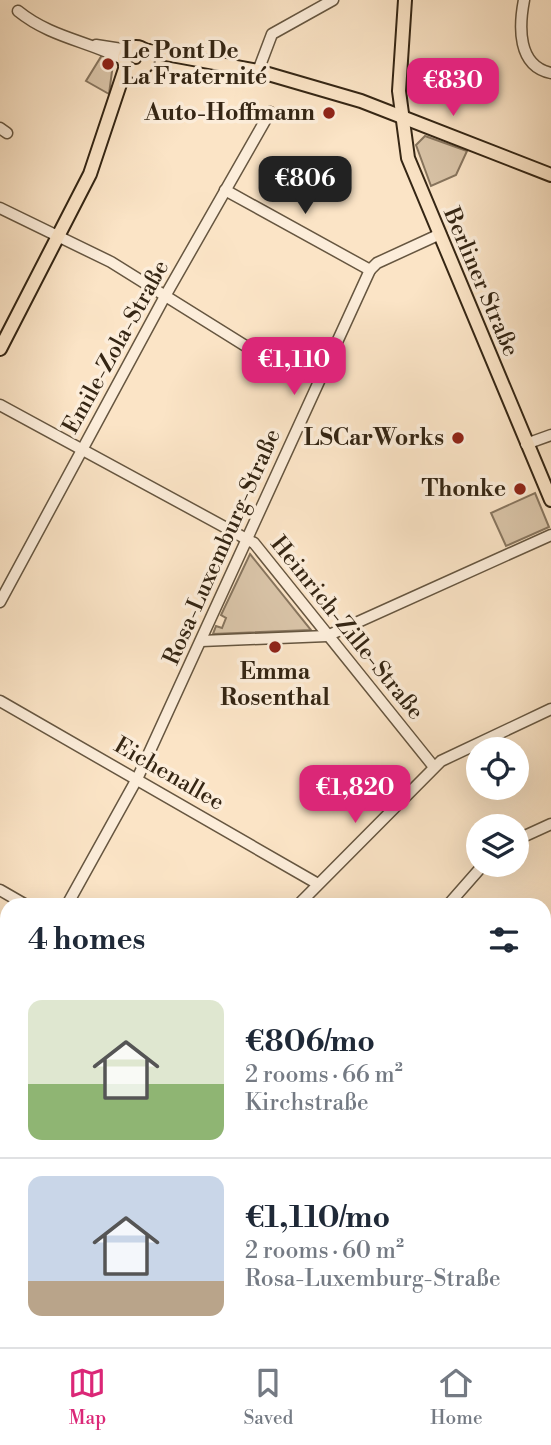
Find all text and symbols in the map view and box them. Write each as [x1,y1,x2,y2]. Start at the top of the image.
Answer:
place label: Le Pont De La Fraternité [122,37,267,91]
marker: Le Pont De La Fraternité [100,56,116,72]
pin: €830 [412,58,494,118]
text: €830 [423,67,483,95]
place label: Auto-Hoffmann [143,99,315,127]
marker: Auto-Hoffmann [321,105,337,121]
pin: €806 [264,156,346,216]
text: €806 [275,165,335,193]
street label: Berliner Straße [437,202,525,361]
street label: Emile-Zola-Straße [57,255,175,439]
pin: €1,110 [237,338,351,397]
text: €1,110 [258,346,330,374]
place label: LSCarWorks [304,424,444,452]
street label: Rosa-Luxemburg-Straße [157,425,287,669]
marker: LSCarWorks [450,430,466,446]
place label: Thonke [422,475,506,503]
marker: Thonke [512,481,528,497]
street label: Heinrich-Zille-Straße [264,531,430,725]
marker: Emma Rosenthal [267,639,283,655]
place label: Emma Rosenthal [220,658,330,712]
street label: Eichenallee [109,731,229,817]
map controls [466,737,529,877]
button: locate [466,737,529,800]
pin: €1,820 [298,766,412,825]
text: €1,820 [315,774,395,802]
button: layers [466,814,529,877]
text: 4 homes [28,921,145,959]
icon: filters [485,921,523,959]
text: €806/mo [245,1023,375,1061]
icon: home [84,1028,168,1112]
text: 2 rooms · 66 m² [245,1061,403,1089]
text: Kirchstraße [245,1089,369,1117]
text: €1,110/mo [245,1199,390,1237]
icon: home [84,1204,168,1288]
text: 2 rooms · 60 m² [245,1237,404,1265]
text: Rosa-Luxemburg-Straße [245,1265,501,1293]
tab: Map [68,1364,106,1430]
tab: Saved [243,1364,293,1430]
tab: Home [430,1364,482,1430]

